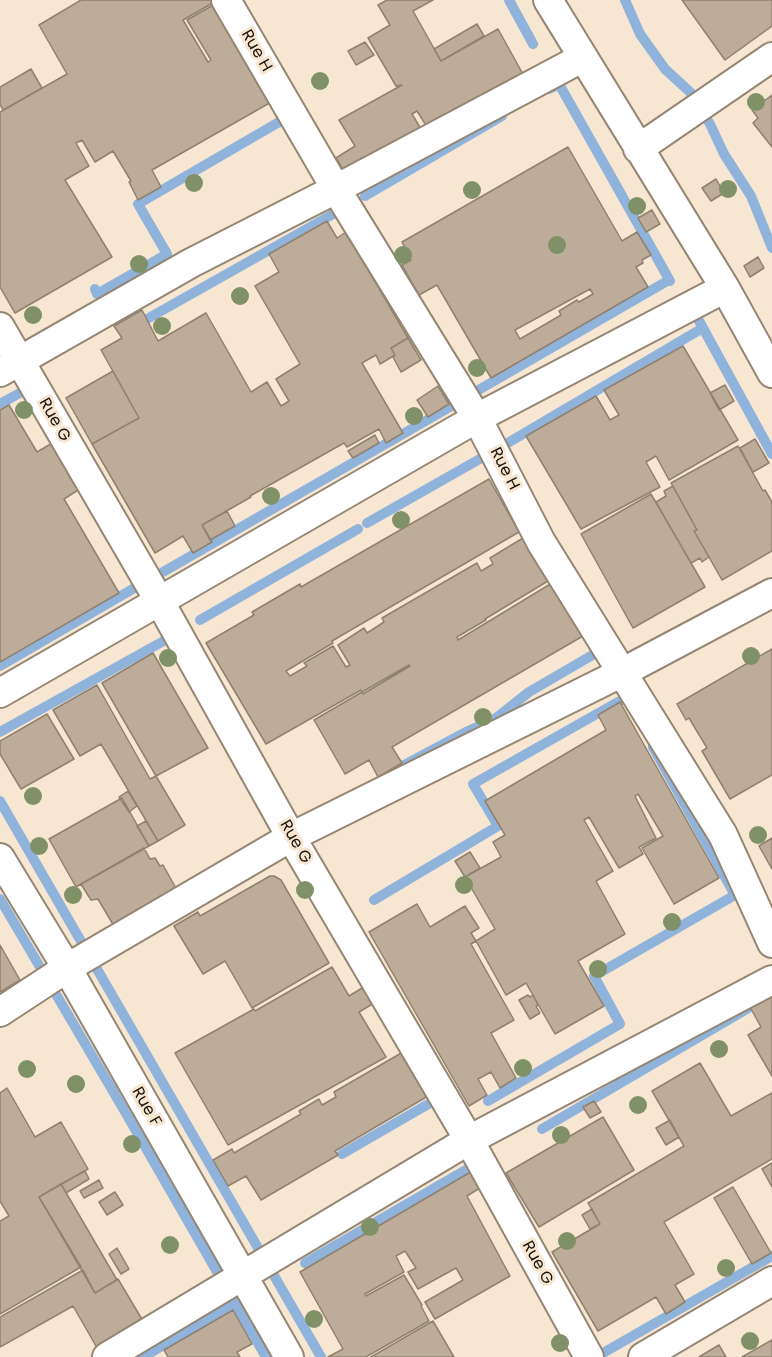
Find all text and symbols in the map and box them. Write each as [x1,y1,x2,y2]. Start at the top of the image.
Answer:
street label: Rue H [236,27,276,75]
street label: Rue G [34,395,74,445]
street label: Rue H [485,444,523,494]
street label: Rue G [275,817,315,867]
street label: Rue F [127,1084,165,1130]
street label: Rue G [517,1238,557,1288]

